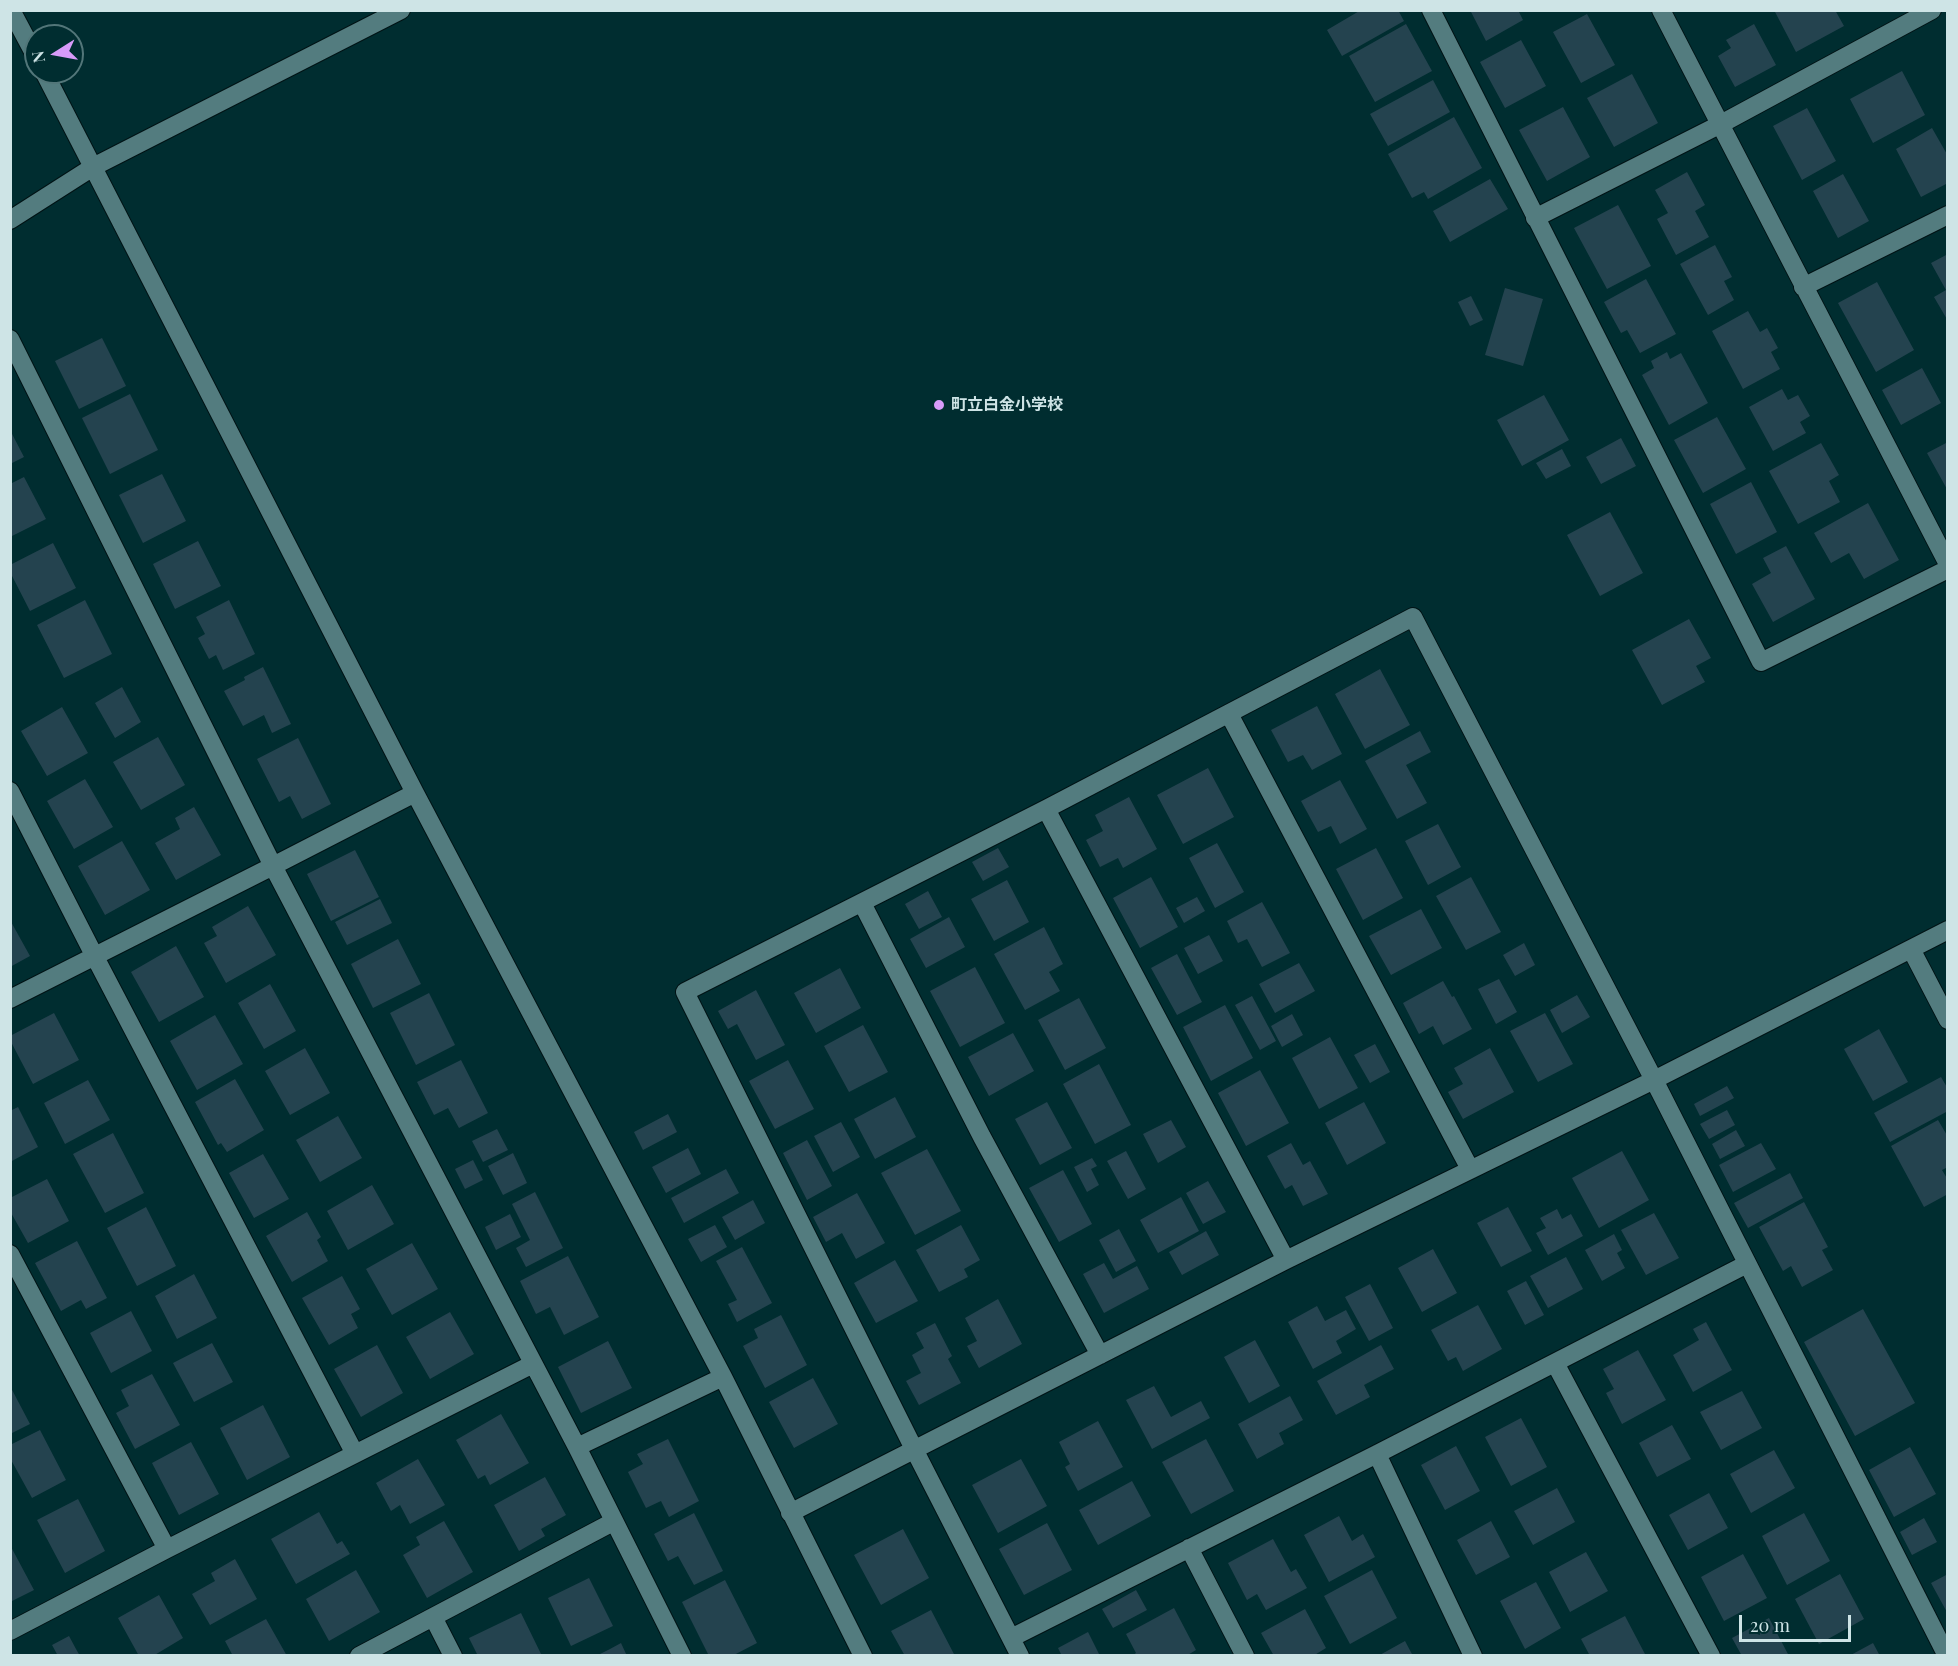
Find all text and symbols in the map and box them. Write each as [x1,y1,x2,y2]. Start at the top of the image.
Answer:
north arrow [24,24,84,84]
text: N [26,49,49,65]
place label: 町立白金小学校 [951,395,1063,415]
marker: 町立白金小学校 [932,398,946,412]
scale bar [1742,1603,1854,1641]
text: 20 m [1750,1613,1790,1637]

